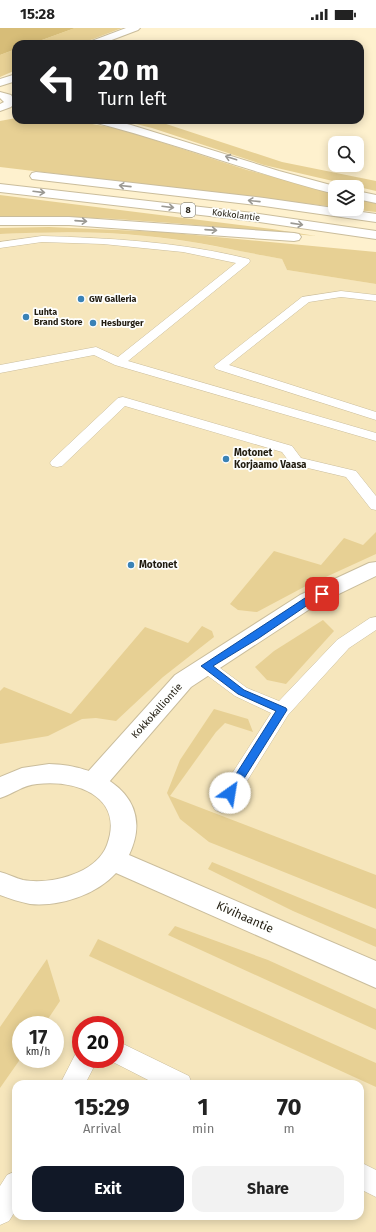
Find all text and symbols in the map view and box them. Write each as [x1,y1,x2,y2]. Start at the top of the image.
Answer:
text: 15:28 [20,5,55,23]
text: 20 m [98,54,159,87]
icon: left [32,56,84,108]
text: Turn left [98,88,167,110]
map controls [328,136,364,216]
button: search [328,136,364,172]
one-way arrow [225,154,237,162]
button: layers [328,180,364,216]
one-way arrow [119,183,132,190]
one-way arrow [32,188,45,196]
one-way arrow [248,197,261,205]
one-way arrow [161,203,174,211]
road number: 8 [181,203,195,217]
street label: Kokkolantie [211,207,261,223]
one-way arrow [74,218,87,225]
one-way arrow [290,220,303,228]
one-way arrow [204,227,217,234]
marker: GW Galleria [76,294,86,304]
place label: GW Galleria [89,294,137,304]
place label: Luhta Brand Store [34,307,83,327]
marker: Luhta Brand Store [21,312,31,322]
marker: Hesburger [88,318,98,328]
place label: Hesburger [101,318,144,328]
place label: Motonet Korjaamo Vaasa [234,447,307,471]
marker: Motonet Korjaamo Vaasa [221,454,231,464]
place label: Motonet [139,559,178,571]
marker: Motonet [126,560,136,570]
pin [305,577,339,611]
icon: arrive [311,583,333,605]
street label: Kokkokalliontie [129,681,185,741]
position arrow [209,772,251,814]
street label: Kivihaantie [214,898,276,936]
speed limit sign: 20 [72,1016,124,1068]
text: 17 [29,1025,47,1049]
text: km/h [26,1046,50,1058]
text: 15:29 [74,1093,130,1121]
text: 1 [198,1093,209,1121]
text: 70 [277,1093,302,1121]
text: Arrival [83,1121,121,1136]
text: min [192,1121,214,1136]
text: m [284,1121,295,1136]
button: Exit [32,1166,184,1212]
button: Share [192,1166,344,1212]

